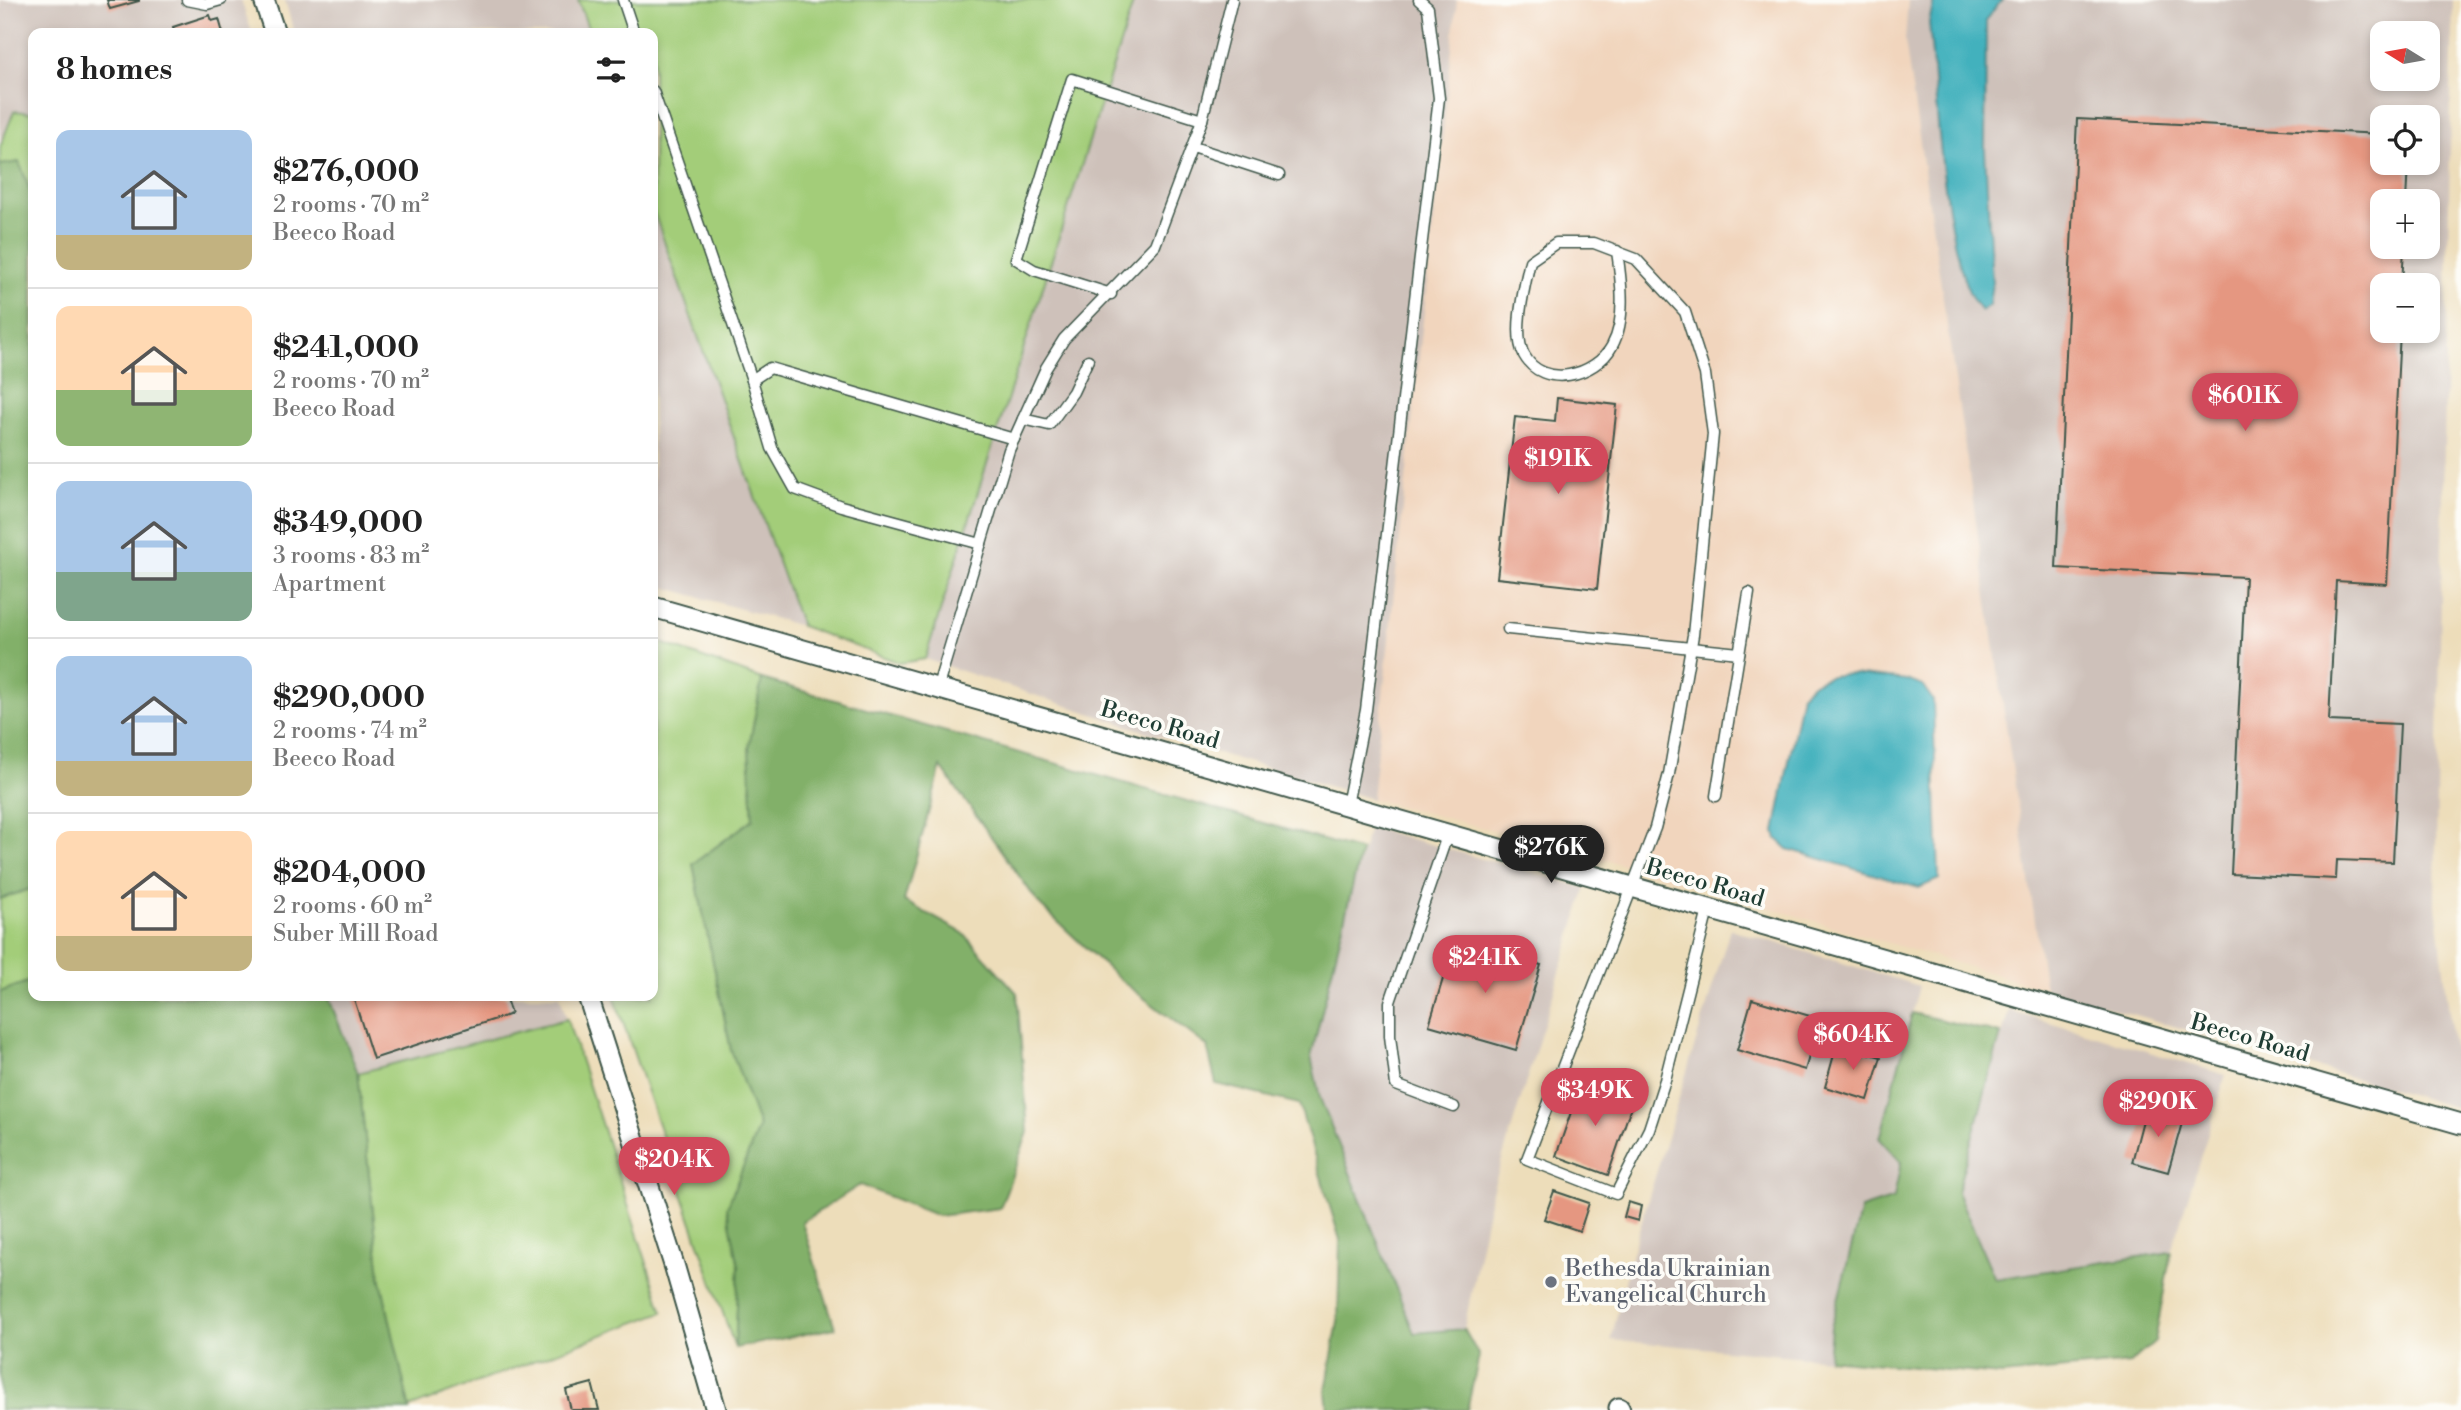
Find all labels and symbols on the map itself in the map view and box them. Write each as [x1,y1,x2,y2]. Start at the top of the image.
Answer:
north arrow [2370,21,2440,91]
pin: $601K [2196,374,2294,433]
pin: $191K [1509,436,1607,496]
street label: Beeco Road [1097,694,1223,755]
pin: $276K [1502,826,1600,885]
street label: Beeco Road [1642,852,1768,913]
pin: $241K [1436,936,1534,995]
street label: Beeco Road [2187,1007,2313,1068]
pin: $604K [1804,1012,1902,1072]
pin: $349K [1546,1068,1644,1128]
pin: $290K [2109,1080,2207,1139]
pin: $204K [625,1138,723,1197]
place label: Bethesda Ukrainian Evangelical Church [1564,1255,1771,1309]
marker: Bethesda Ukrainian Evangelical Church [1543,1274,1559,1290]

